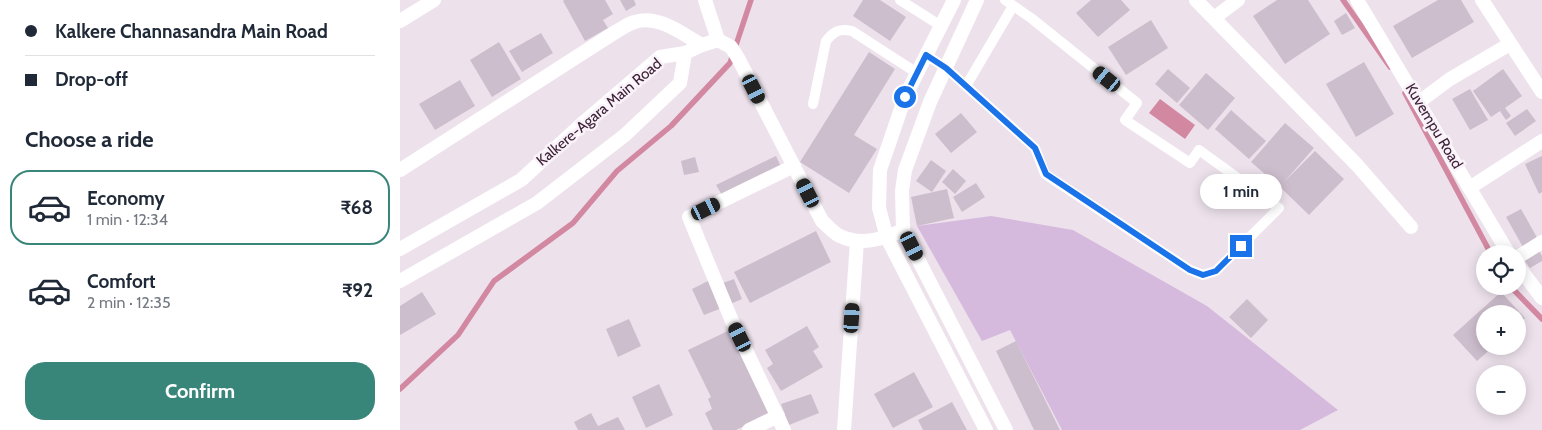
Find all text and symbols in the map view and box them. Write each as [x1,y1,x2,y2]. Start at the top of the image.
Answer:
text: Kalkere Channasandra Main Road [55,20,328,43]
street label: Kalkere-Agara Main Road [533,54,665,170]
car [1090,64,1123,94]
text: Drop-off [55,68,128,91]
car [740,72,767,106]
street label: Kuvempu Road [1402,80,1466,172]
route start [894,86,916,108]
text: Choose a ride [25,126,154,153]
callout: 1 min [1200,174,1282,208]
car [794,176,821,210]
text: 1 min [1223,182,1259,201]
icon: car [27,185,72,230]
text: Economy [87,187,165,210]
text: ₹68 [340,196,373,219]
car [689,196,722,222]
text: 1 min · 12:34 [87,210,168,229]
car [898,229,925,263]
route end [1230,235,1252,257]
map controls [1476,245,1526,415]
button: locate [1476,245,1526,295]
icon: car [27,268,72,313]
text: Comfort [87,270,156,293]
text: ₹92 [342,279,373,302]
text: 2 min · 12:35 [87,293,171,312]
car [843,303,860,333]
button: + [1476,305,1526,355]
car [726,320,753,354]
button: Confirm [25,362,375,420]
button: − [1476,365,1526,415]

